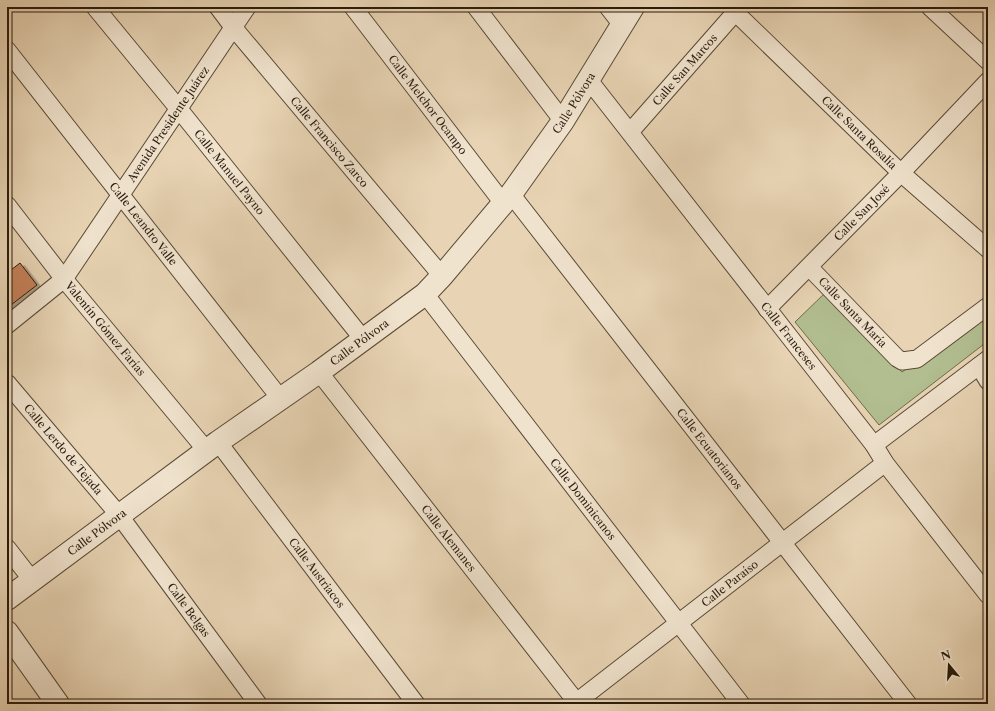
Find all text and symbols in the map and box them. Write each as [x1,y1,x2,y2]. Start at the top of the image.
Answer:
street label: Calle San Marcos [650,31,720,108]
street label: Calle Melchor Ocampo [385,52,470,157]
street label: Avenida Presidente Juárez [124,63,212,185]
street label: Calle Pólvora [549,70,598,136]
street label: Calle Santa Rosalía [819,93,900,172]
street label: Calle Francisco Zarco [287,94,372,190]
street label: Calle Manuel Payno [191,127,268,218]
street label: Calle Leandro Valle [106,179,180,268]
street label: Calle San José [831,182,893,244]
street label: Calle Santa María [816,274,890,350]
street label: Valentín Gómez Farías [62,278,149,379]
street label: Calle Franceses [758,299,820,373]
street label: Calle Pólvora [327,316,392,369]
street label: Calle Lerdo de Tejada [21,401,106,498]
street label: Calle Ecuatorianos [674,406,745,492]
street label: Calle Dominicanos [547,455,619,543]
street label: Calle Alemanes [418,502,479,575]
street label: Calle Pólvora [65,506,129,559]
street label: Calle Austriacos [286,535,348,611]
street label: Calle Paraíso [698,557,761,610]
street label: Calle Belgas [164,580,213,640]
north arrow [929,645,969,685]
text: N [939,647,953,664]

